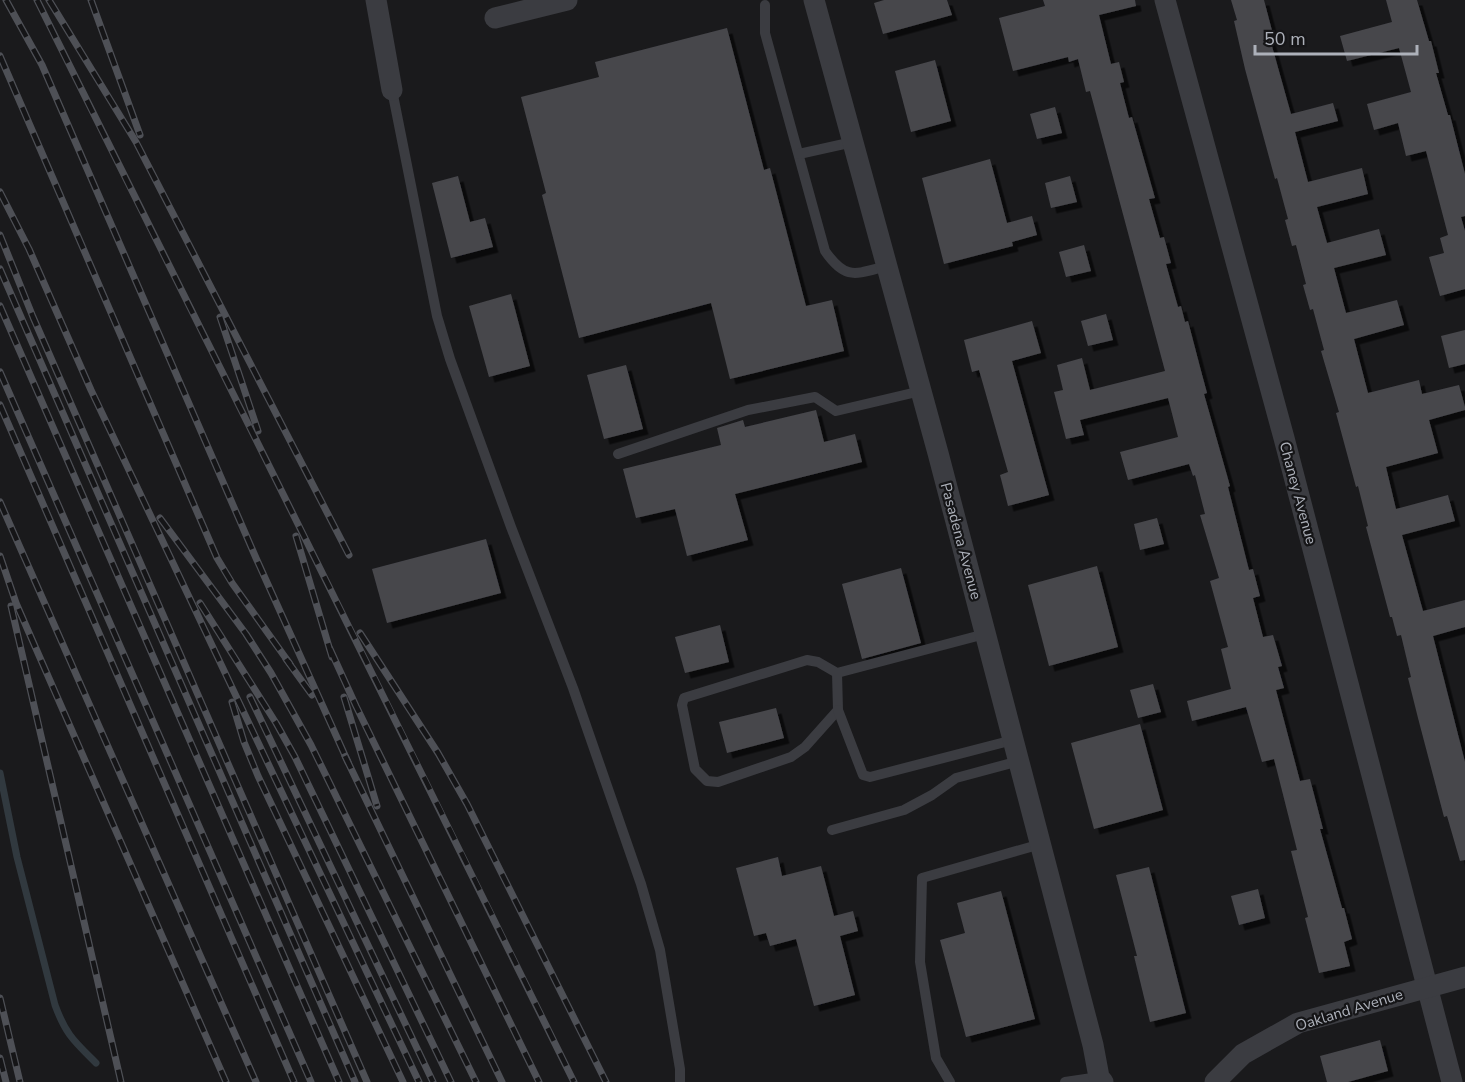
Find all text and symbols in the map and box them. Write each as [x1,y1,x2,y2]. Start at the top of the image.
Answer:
scale bar [1255,18,1417,56]
text: 50 m [1264,27,1306,51]
street label: Chaney Avenue [1275,439,1321,547]
street label: Pasadena Avenue [936,480,986,602]
street label: Oakland Avenue [1293,984,1405,1036]

